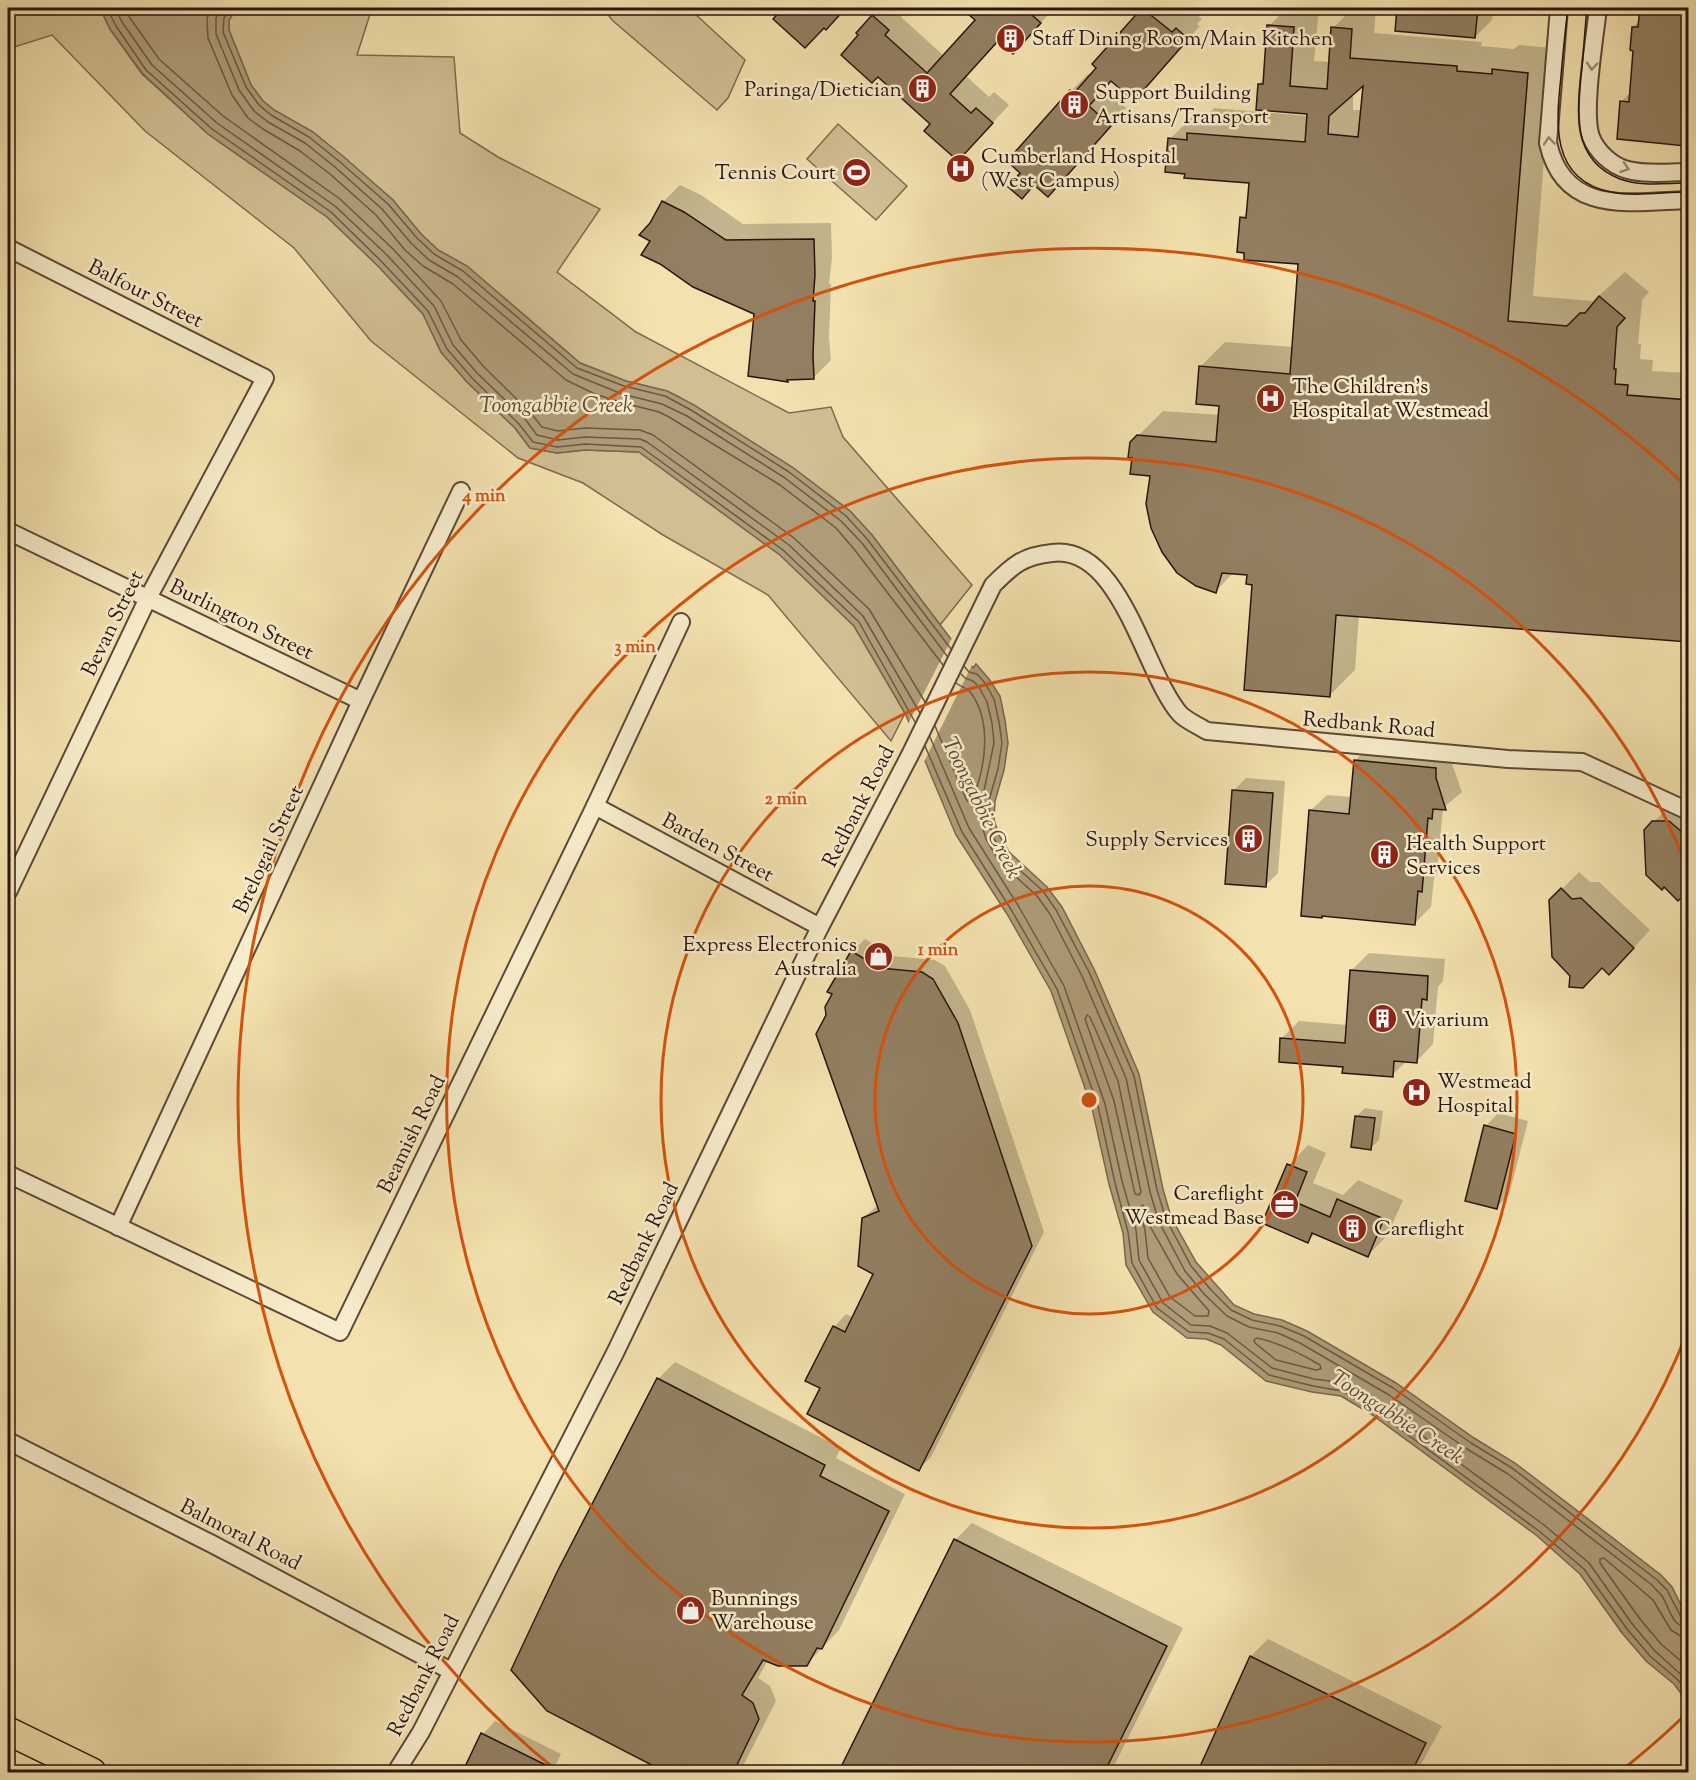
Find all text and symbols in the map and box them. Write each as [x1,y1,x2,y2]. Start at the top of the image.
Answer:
building icon: Staff Dining Room/Main Kitchen [995,22,1027,54]
place label: Staff Dining Room/Main Kitchen [1032,25,1333,55]
one-way arrow [1586,61,1599,70]
building icon: Paringa/Dietician [907,73,939,105]
place label: Paringa/Dietician [744,76,902,106]
place label: Support Building Artisans/Transport [1095,79,1269,133]
building icon: Support Building Artisans/Transport [1058,88,1090,120]
one-way arrow [1543,137,1556,146]
place label: Cumberland Hospital (West Campus) [981,143,1177,197]
hospital icon: Cumberland Hospital (West Campus) [944,152,976,184]
sports icon: Tennis Court [841,156,873,188]
place label: Tennis Court [715,159,836,189]
one-way arrow [1620,161,1630,173]
street label: Balfour Street [82,253,208,337]
place label: The Children's Hospital at Westmead [1292,373,1489,427]
hospital icon: The Children's Hospital at Westmead [1255,382,1287,414]
water label: Toongabbie Creek [479,391,633,423]
text: 4 min [461,484,506,510]
street label: Bevan Street [75,566,152,682]
street label: Burlington Street [164,573,318,669]
text: 3 min [614,635,656,661]
street label: Redbank Road [1301,705,1436,747]
water label: Toongabbie Creek [932,732,1028,884]
street label: Redbank Road [816,741,903,873]
street label: Brelogail Street [227,781,313,919]
text: 2 min [765,787,808,813]
street label: Barden Street [656,807,778,891]
building icon: Supply Services [1233,823,1265,855]
place label: Supply Services [1085,826,1228,856]
place label: Health Support Services [1406,830,1546,884]
building icon: Health Support Services [1369,839,1401,871]
place label: Express Electronics Australia [683,931,857,985]
text: 1 min [918,938,959,964]
shop icon: Express Electronics Australia [862,940,894,972]
building icon: Vivarium [1367,1003,1399,1035]
place label: Vivarium [1404,1006,1489,1036]
place label: Westmead Hospital [1437,1068,1532,1122]
street label: Beamish Road [371,1071,454,1199]
hospital icon: Westmead Hospital [1400,1077,1432,1109]
centre of rings [1079,1090,1099,1110]
street label: Redbank Road [602,1177,687,1310]
place label: Careflight Westmead Base [1124,1180,1264,1234]
office icon: Careflight Westmead Base [1269,1189,1301,1221]
building icon: Careflight [1337,1212,1369,1244]
place label: Careflight [1374,1215,1464,1245]
water label: Toongabbie Creek [1323,1363,1470,1474]
street label: Balmoral Road [174,1492,306,1579]
place label: Bunnings Warehouse [711,1585,814,1639]
shop icon: Bunnings Warehouse [674,1594,706,1626]
street label: Redbank Road [381,1610,468,1742]

